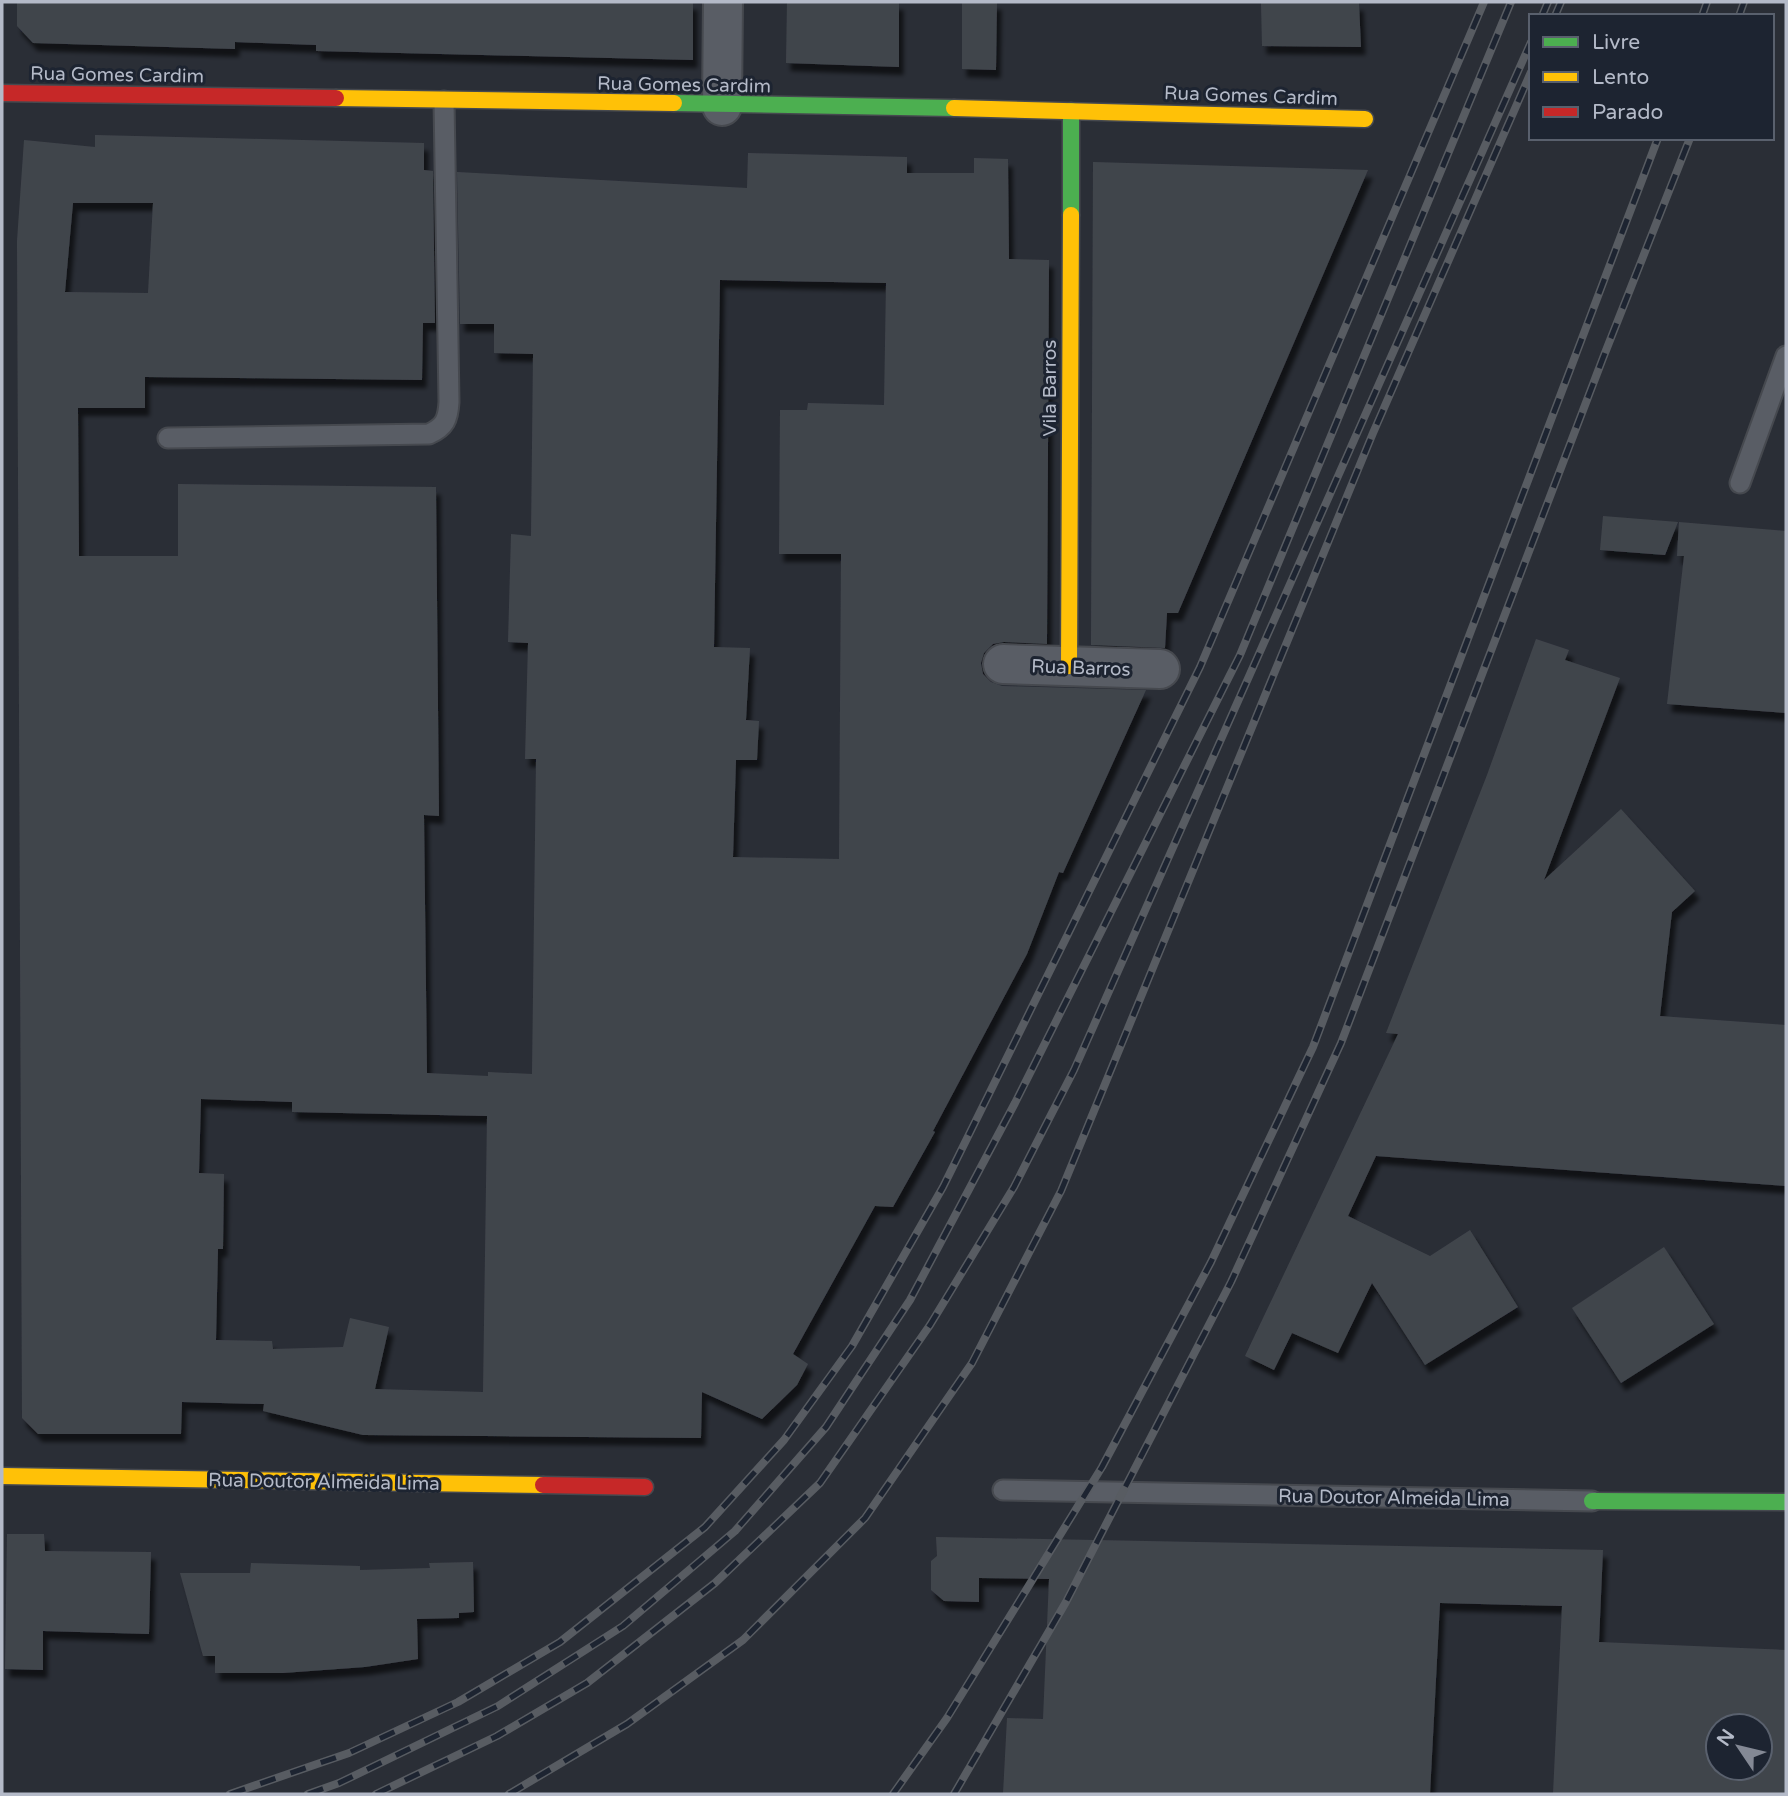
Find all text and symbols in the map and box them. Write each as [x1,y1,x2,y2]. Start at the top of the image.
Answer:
legend [1529,14,1774,140]
text: Livre [1592,30,1640,55]
street label: Rua Gomes Cardim [30,62,204,88]
text: Lento [1592,65,1649,90]
street label: Rua Gomes Cardim [597,72,771,98]
street label: Rua Gomes Cardim [1164,82,1338,110]
text: Parado [1592,100,1663,125]
street label: Vila Barros [1039,340,1061,436]
street label: Rua Barros [1031,655,1131,681]
street label: Rua Doutor Almeida Lima [208,1469,440,1495]
street label: Rua Doutor Almeida Lima [1278,1485,1510,1511]
north arrow [1704,1712,1774,1782]
text: N [1713,1725,1739,1750]

